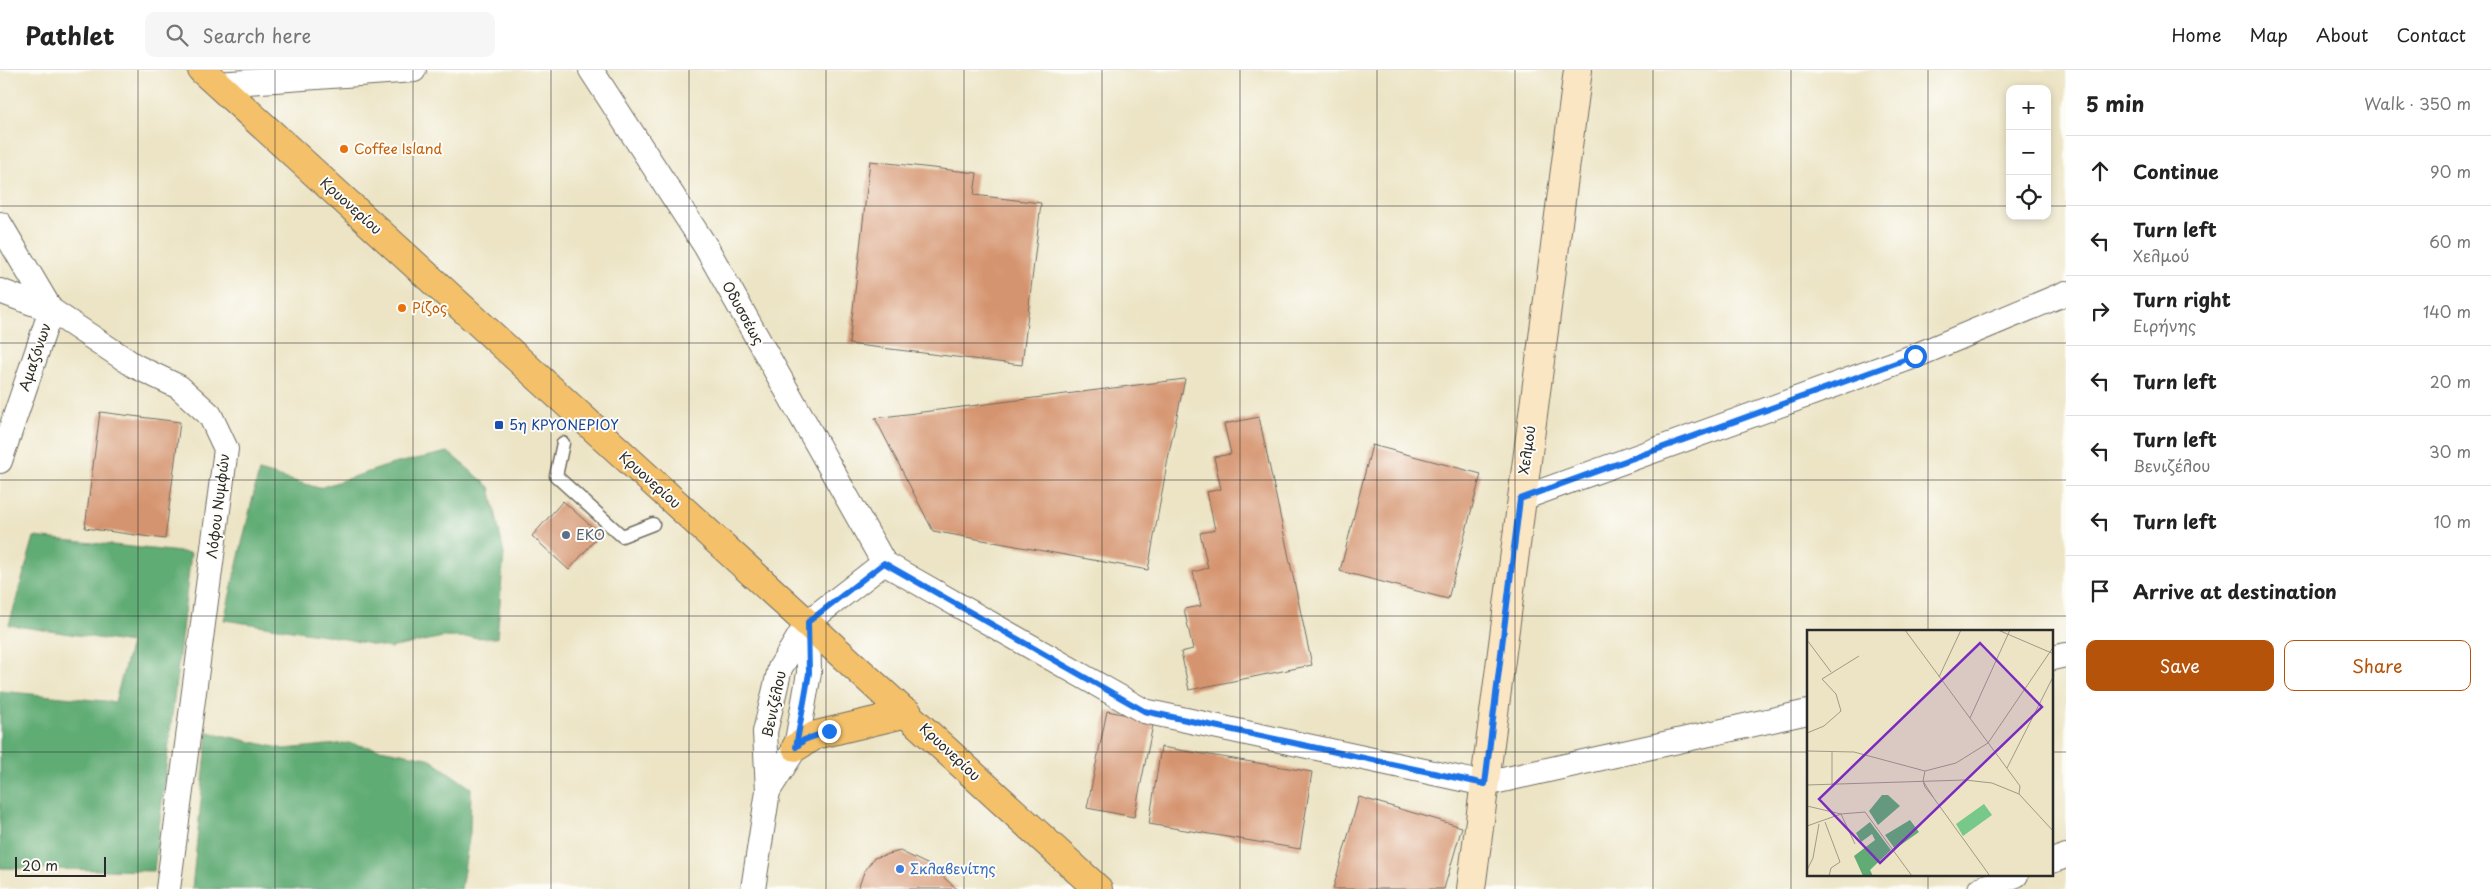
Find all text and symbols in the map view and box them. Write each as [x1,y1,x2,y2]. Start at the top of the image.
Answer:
search box [145,12,495,57]
text: Pathlet [25,17,115,53]
icon: search [163,21,191,49]
text: Search here [203,21,311,49]
text: Home [2171,21,2221,48]
text: Map [2249,21,2288,48]
text: About [2316,21,2368,48]
text: Contact [2396,21,2466,48]
map controls [2006,85,2051,220]
button: + [2006,85,2051,130]
text: 5 min [2086,87,2144,119]
text: Walk · 350 m [2364,91,2471,115]
button: − [2006,130,2051,175]
place label: Coffee Island [354,138,442,159]
marker: Coffee Island [338,143,350,155]
icon: ahead [2086,157,2114,185]
text: Continue [2133,157,2219,185]
text: 90 m [2430,159,2471,183]
street label: Κρυονερίου [316,172,387,239]
button: locate [2006,175,2051,220]
text: Turn left [2133,215,2217,243]
icon: left [2086,227,2114,255]
text: 60 m [2429,229,2471,253]
text: Χελμού [2133,243,2189,267]
street label: Οδυσσέως [717,277,770,348]
text: Turn right [2133,285,2231,313]
place label: Ρίζος [412,297,447,318]
icon: right [2086,297,2114,325]
text: 140 m [2423,299,2471,323]
marker: Ρίζος [396,302,408,314]
text: Ειρήνης [2133,313,2196,337]
street label: Αμαζόνων [13,320,56,394]
route start [1904,345,1927,368]
icon: left [2086,367,2114,395]
text: Turn left [2133,367,2217,395]
text: 20 m [2430,369,2471,393]
place label: 5η ΚΡΥΟΝΕΡΙΟΥ [509,414,619,435]
marker: 5η ΚΡΥΟΝΕΡΙΟΥ [493,419,505,431]
street label: Χελμού [1513,424,1540,476]
text: Turn left [2133,425,2217,453]
icon: left [2086,437,2114,465]
text: 30 m [2429,439,2471,463]
street label: Κρυονερίου [615,446,686,513]
street label: Λόφου Νυμφών [201,452,234,560]
text: Βενιζέλου [2133,453,2210,477]
icon: left [2086,507,2114,535]
text: Turn left [2133,507,2217,535]
text: 10 m [2434,509,2471,533]
place label: EKO [576,524,605,545]
marker: EKO [560,529,572,541]
icon: arrive [2086,577,2114,605]
text: Arrive at destination [2133,577,2337,605]
inset map [1807,630,2054,876]
button: Save [2086,640,2274,691]
button: Share [2284,640,2471,691]
street label: Βενιζέλου [756,669,791,739]
street label: Κρυονερίου [915,718,986,786]
route end [818,720,841,743]
scale bar [15,854,106,877]
text: 20 m [22,855,58,876]
place label: Σκλαβενίτης [910,858,996,879]
marker: Σκλαβενίτης [894,863,906,875]

